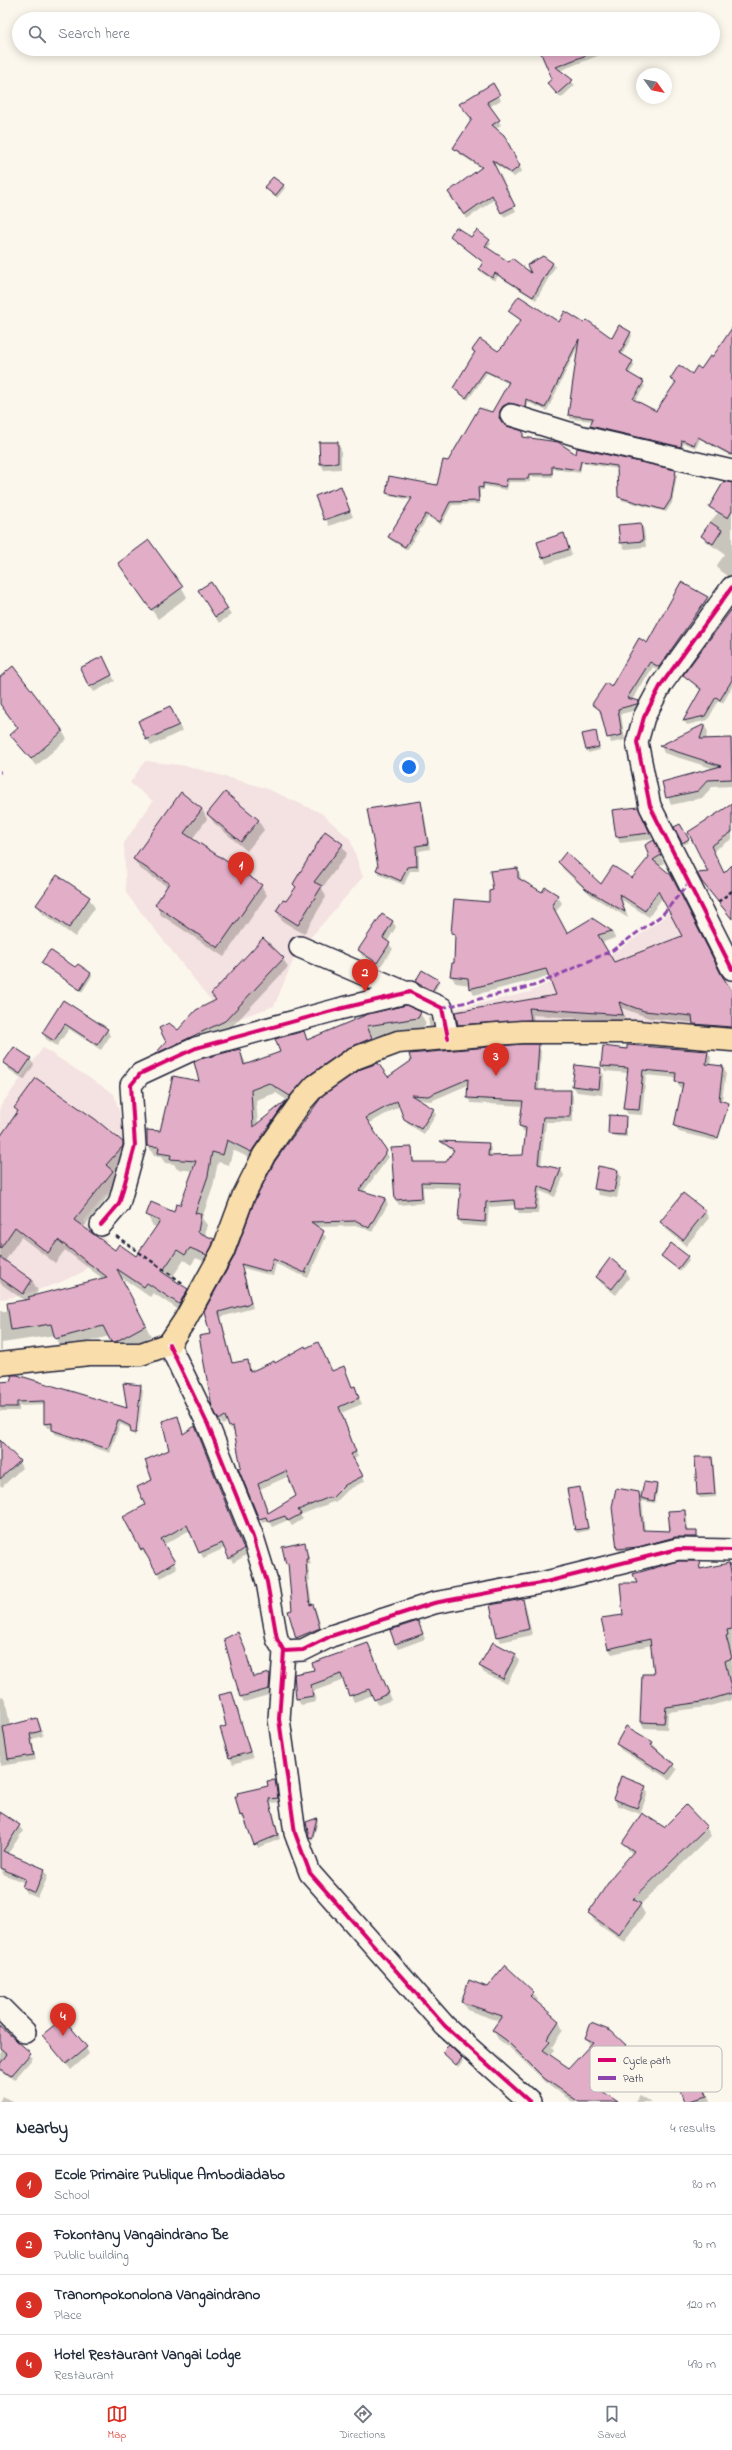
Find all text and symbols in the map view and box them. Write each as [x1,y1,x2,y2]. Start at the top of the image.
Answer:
search box [12,12,720,56]
icon: search [26,23,48,45]
text: Search here [58,23,130,45]
north arrow [636,68,672,104]
your location [399,757,419,777]
pin: 1 [228,852,254,885]
pin: 2 [352,959,378,992]
pin: 3 [483,1043,509,1076]
pin: 4 [50,2003,76,2036]
legend [590,2046,722,2092]
text: Cycle path [623,2053,671,2070]
text: Path [623,2071,644,2087]
text: Nearby [16,2116,68,2141]
text: 4 results [670,2119,716,2138]
text: Ecole Primaire Publique Ambodiadabo [54,2164,285,2186]
text: 1 [27,2175,31,2194]
text: 80 m [692,2175,716,2194]
text: School [54,2186,90,2205]
text: Fokontany Vangaindrano Be [54,2224,229,2246]
text: 2 [26,2235,32,2254]
text: 90 m [693,2235,716,2254]
text: Public building [54,2246,129,2265]
text: Tranompokonolona Vangaindrano [54,2284,260,2306]
text: 3 [26,2295,32,2314]
text: 120 m [686,2295,716,2314]
text: Place [54,2306,82,2325]
text: Hotel Restaurant Vangai Lodge [54,2344,241,2366]
text: 4 [26,2355,32,2374]
text: 490 m [688,2355,716,2374]
text: Restaurant [54,2366,114,2385]
tab: Map [106,2403,128,2443]
tab: Directions [340,2403,385,2443]
tab: Saved [597,2403,626,2443]

